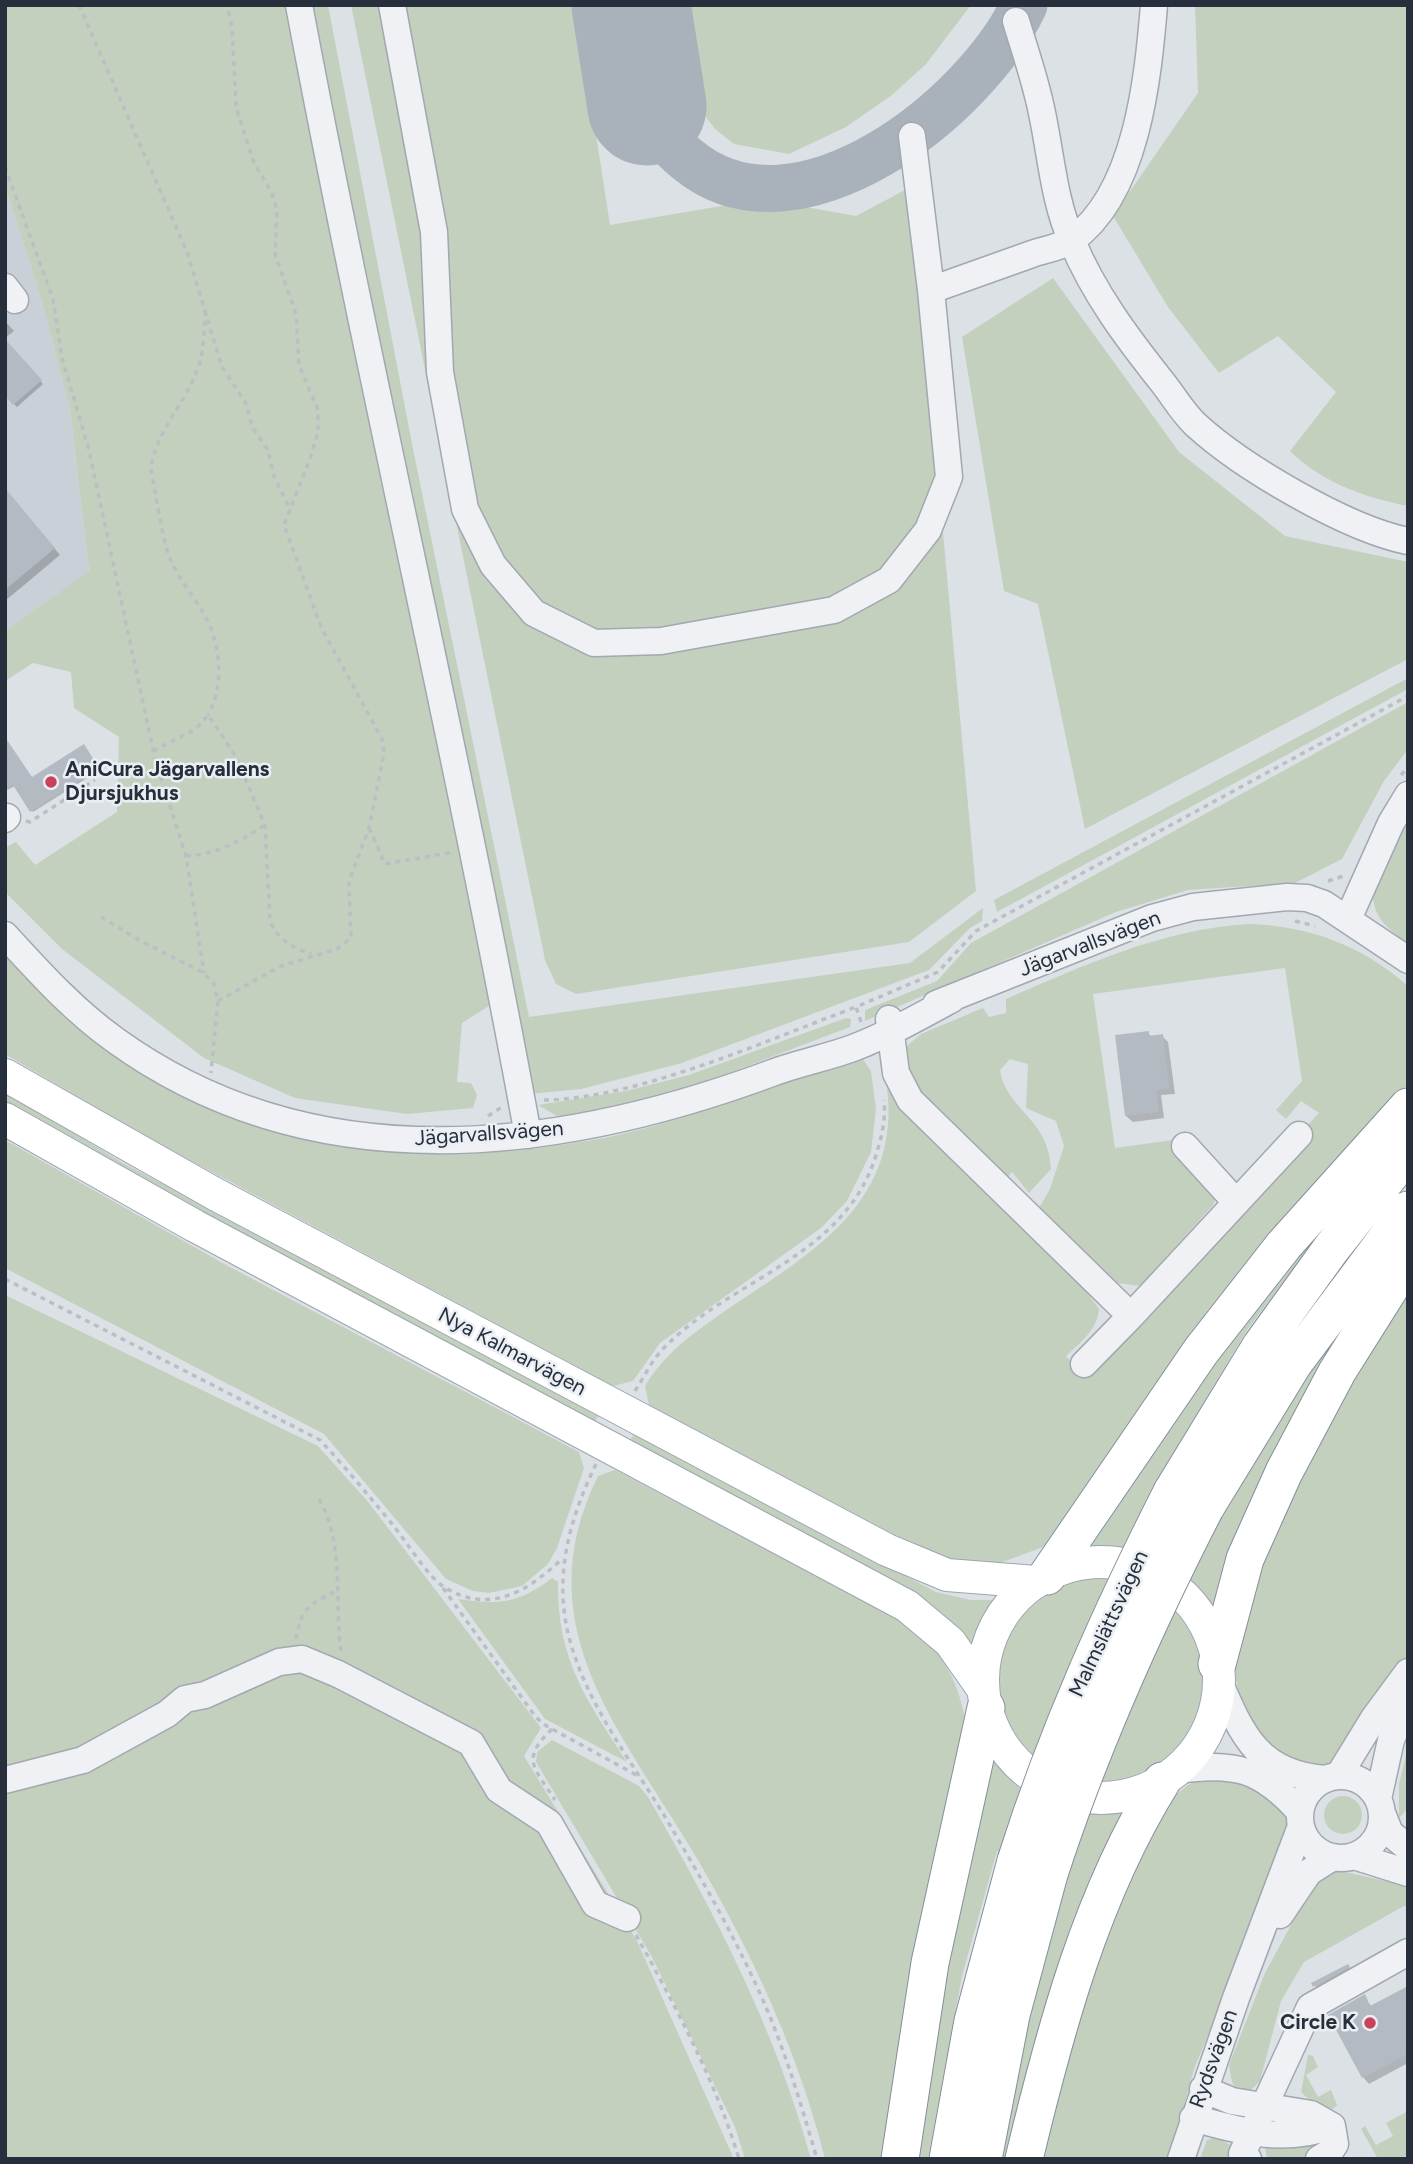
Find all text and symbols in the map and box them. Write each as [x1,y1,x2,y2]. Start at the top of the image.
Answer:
place label: AniCura Jägarvallens Djursjukhus [65,757,269,807]
marker: AniCura Jägarvallens Djursjukhus [43,774,59,790]
street label: Jägarvallsvägen [1016,906,1164,982]
street label: Jägarvallsvägen [414,1116,564,1152]
street label: Nya Kalmarvägen [434,1302,590,1402]
street label: Malmslättsvägen [1064,1547,1154,1701]
street label: Rydsvägen [1185,2006,1243,2112]
place label: Circle K [1280,2010,1356,2036]
marker: Circle K [1362,2015,1378,2031]

